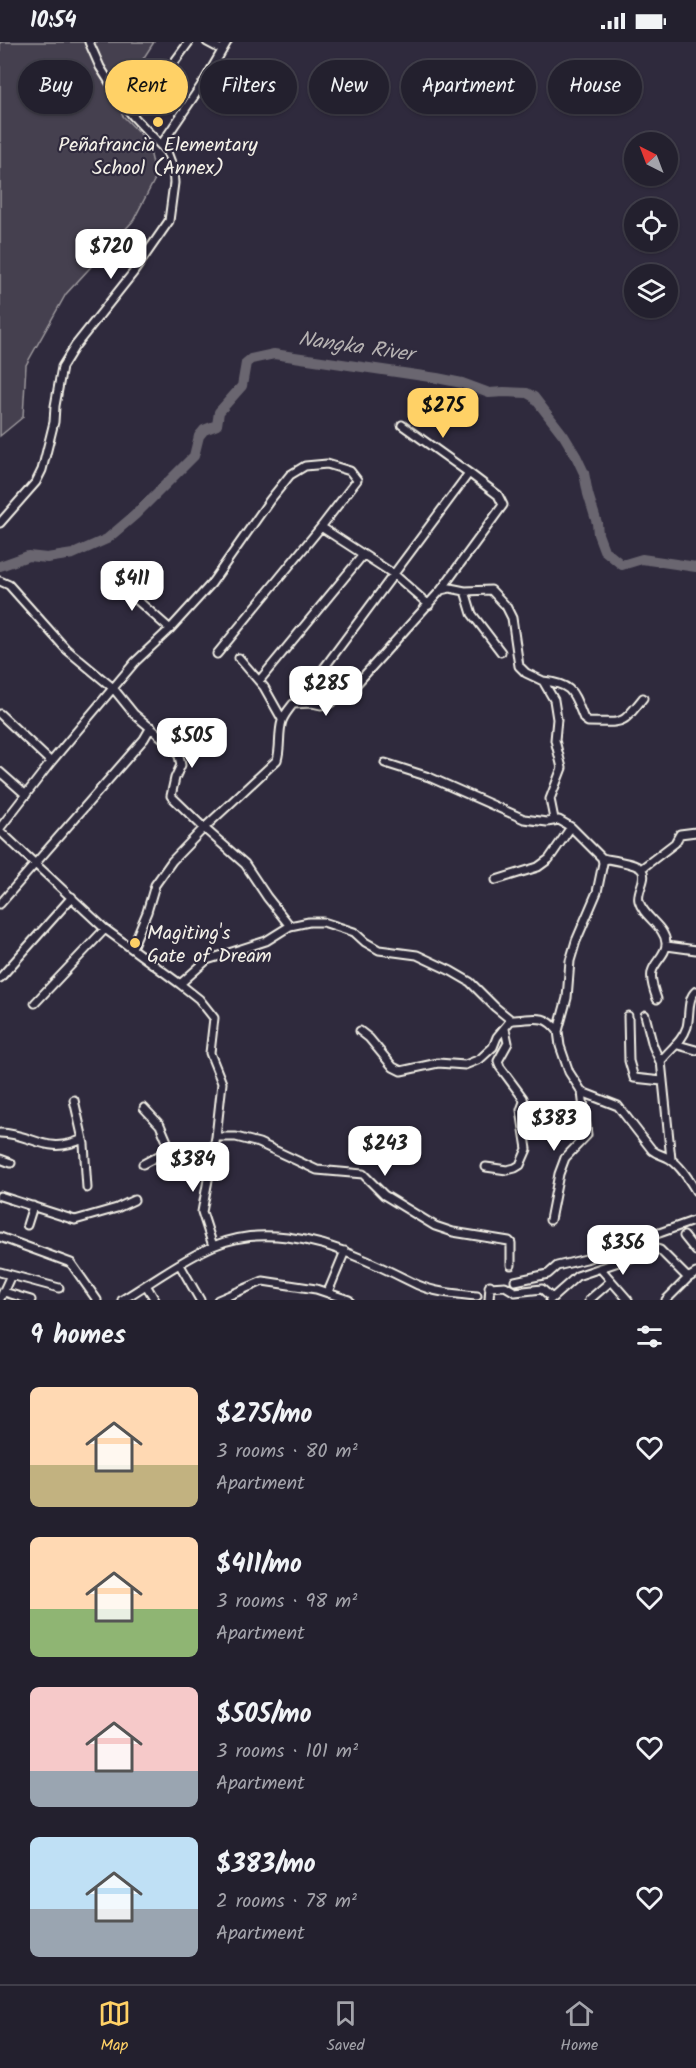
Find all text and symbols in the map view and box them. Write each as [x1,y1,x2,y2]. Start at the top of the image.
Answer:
text: 10:54 [30,4,76,39]
chip: Buy [18,60,93,114]
chip: Rent [105,60,188,114]
chip: Filters [200,60,297,114]
chip: New [309,60,389,114]
chip: Apartment [401,60,536,114]
chip: House [548,60,642,114]
marker: Peñafrancia Elementary School (Annex) [151,115,165,129]
place label: Peñafrancia Elementary School (Annex) [58,130,258,185]
north arrow [624,132,678,186]
map controls [624,132,678,318]
button: locate [624,198,678,252]
pin: $720 [75,229,147,280]
text: $720 [89,232,133,264]
button: layers [624,264,678,318]
water label: Nangka River [296,323,419,372]
pin: $275 [407,388,479,439]
text: $275 [421,391,465,423]
pin: $411 [96,561,168,612]
text: $411 [115,564,149,596]
pin: $285 [290,666,362,717]
text: $285 [303,669,349,701]
pin: $505 [156,718,228,769]
text: $505 [171,721,213,753]
place label: Magiting's Gate of Dream [147,918,272,973]
marker: Magiting's Gate of Dream [128,936,142,950]
pin: $383 [518,1101,590,1152]
text: $383 [531,1104,577,1136]
pin: $243 [349,1126,421,1177]
text: $243 [362,1129,408,1161]
pin: $384 [157,1142,229,1193]
text: $384 [170,1145,216,1177]
pin: $356 [587,1225,659,1276]
text: $356 [601,1228,645,1260]
text: 9 homes [30,1315,126,1357]
icon: filters [633,1320,666,1353]
text: $275/mo [216,1394,312,1436]
icon: home [78,1411,150,1483]
icon: heart [633,1431,666,1464]
text: 3 rooms · 80 m² [216,1436,358,1468]
text: Apartment [216,1468,305,1500]
text: $411/mo [216,1544,302,1586]
icon: home [78,1561,150,1633]
icon: heart [633,1581,666,1614]
text: 3 rooms · 98 m² [216,1586,357,1618]
text: Apartment [216,1618,305,1650]
text: $505/mo [216,1694,312,1736]
icon: home [78,1711,150,1783]
icon: heart [633,1731,666,1764]
text: 3 rooms · 101 m² [216,1736,358,1768]
text: Apartment [216,1768,305,1800]
text: $383/mo [216,1844,316,1886]
icon: home [78,1861,150,1933]
icon: heart [633,1881,666,1914]
text: 2 rooms · 78 m² [216,1886,357,1918]
text: Apartment [216,1918,305,1950]
tab: Map [98,1997,131,2058]
tab: Saved [327,1997,365,2058]
tab: Home [560,1997,598,2058]

